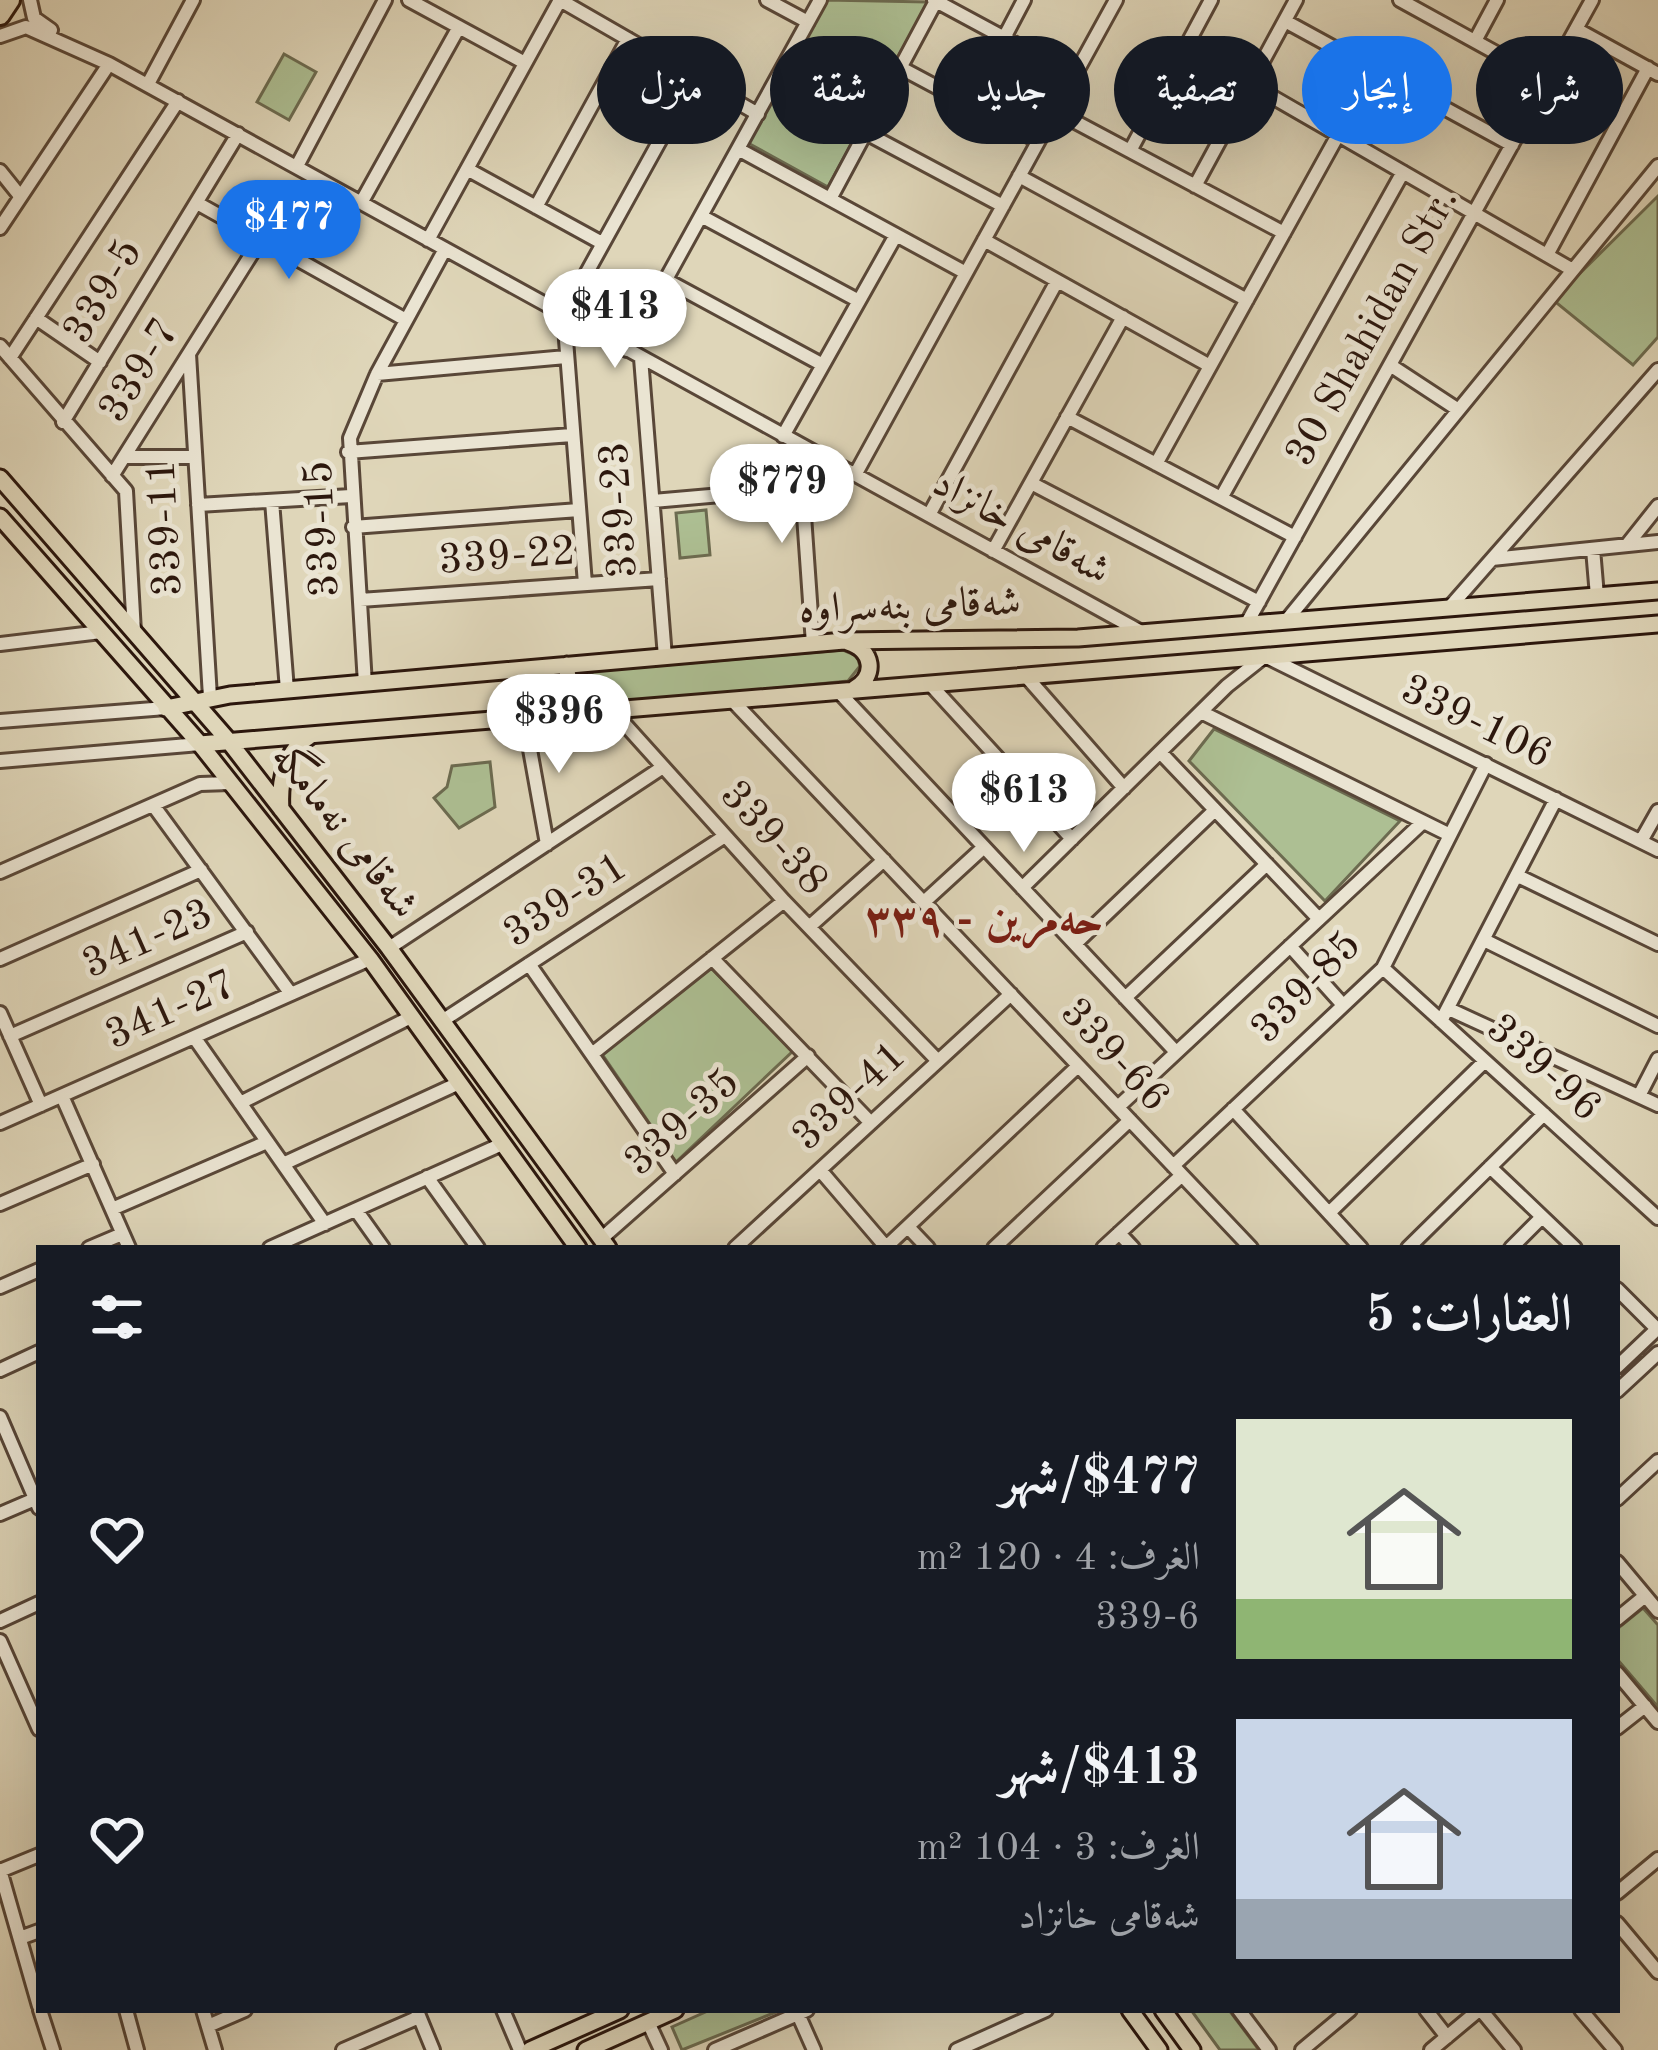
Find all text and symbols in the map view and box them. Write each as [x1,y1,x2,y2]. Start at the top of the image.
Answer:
chip: منزل [597,36,746,144]
chip: شقة [770,36,909,144]
chip: جديد [933,36,1090,144]
chip: تصفية [1114,36,1278,144]
chip: إيجار [1302,36,1452,144]
chip: شراء [1476,36,1623,144]
pin: $477 [218,180,360,282]
street label: 30 Shahidan Str. [1279,181,1467,473]
text: $477 [244,199,334,238]
street label: 339-5 [57,233,151,351]
pin: $413 [544,269,686,371]
text: $413 [570,288,660,327]
street label: 339-7 [92,312,188,430]
street label: 339-23 [594,440,646,580]
pin: $779 [711,444,853,546]
street label: 339-11 [141,458,191,598]
street label: 339-15 [298,459,348,599]
street label: شەقامی خانزاد [925,462,1117,594]
text: $779 [737,463,827,502]
street label: 339-22 [437,531,577,583]
street label: شەقامی بنەسراوە [798,582,1022,636]
street label: 339-106 [1394,669,1558,777]
pin: $396 [488,674,630,776]
text: $396 [514,693,604,732]
street label: شەقامی نەمامگە [263,732,431,927]
pin: $613 [953,753,1095,855]
text: $613 [979,772,1069,811]
street label: 339-38 [711,774,835,904]
street label: 339-31 [497,846,635,956]
street label: 341-23 [77,893,219,987]
district label: حەمرین - ٣٣٩ [865,899,1103,949]
street label: 339-85 [1244,924,1370,1052]
street label: 341-27 [100,964,242,1058]
street label: 339-66 [1052,991,1176,1121]
street label: 339-96 [1478,1007,1608,1131]
street label: 339-41 [785,1035,915,1159]
street label: 339-35 [618,1061,748,1185]
icon: filters [84,1284,150,1350]
text: العقارات: 5 [1366,1291,1572,1342]
text: $477/شهر [1000,1454,1200,1505]
icon: home [1332,1467,1476,1611]
icon: heart [84,1506,150,1572]
text: الغرف: 4 · 120 m² [917,1539,1200,1578]
text: 339-6 [1095,1598,1200,1637]
text: $413/شهر [1000,1744,1200,1795]
icon: home [1332,1767,1476,1911]
icon: heart [84,1806,150,1872]
text: الغرف: 3 · 104 m² [917,1829,1200,1868]
text: شەقامی خانزاد [1018,1898,1200,1937]

